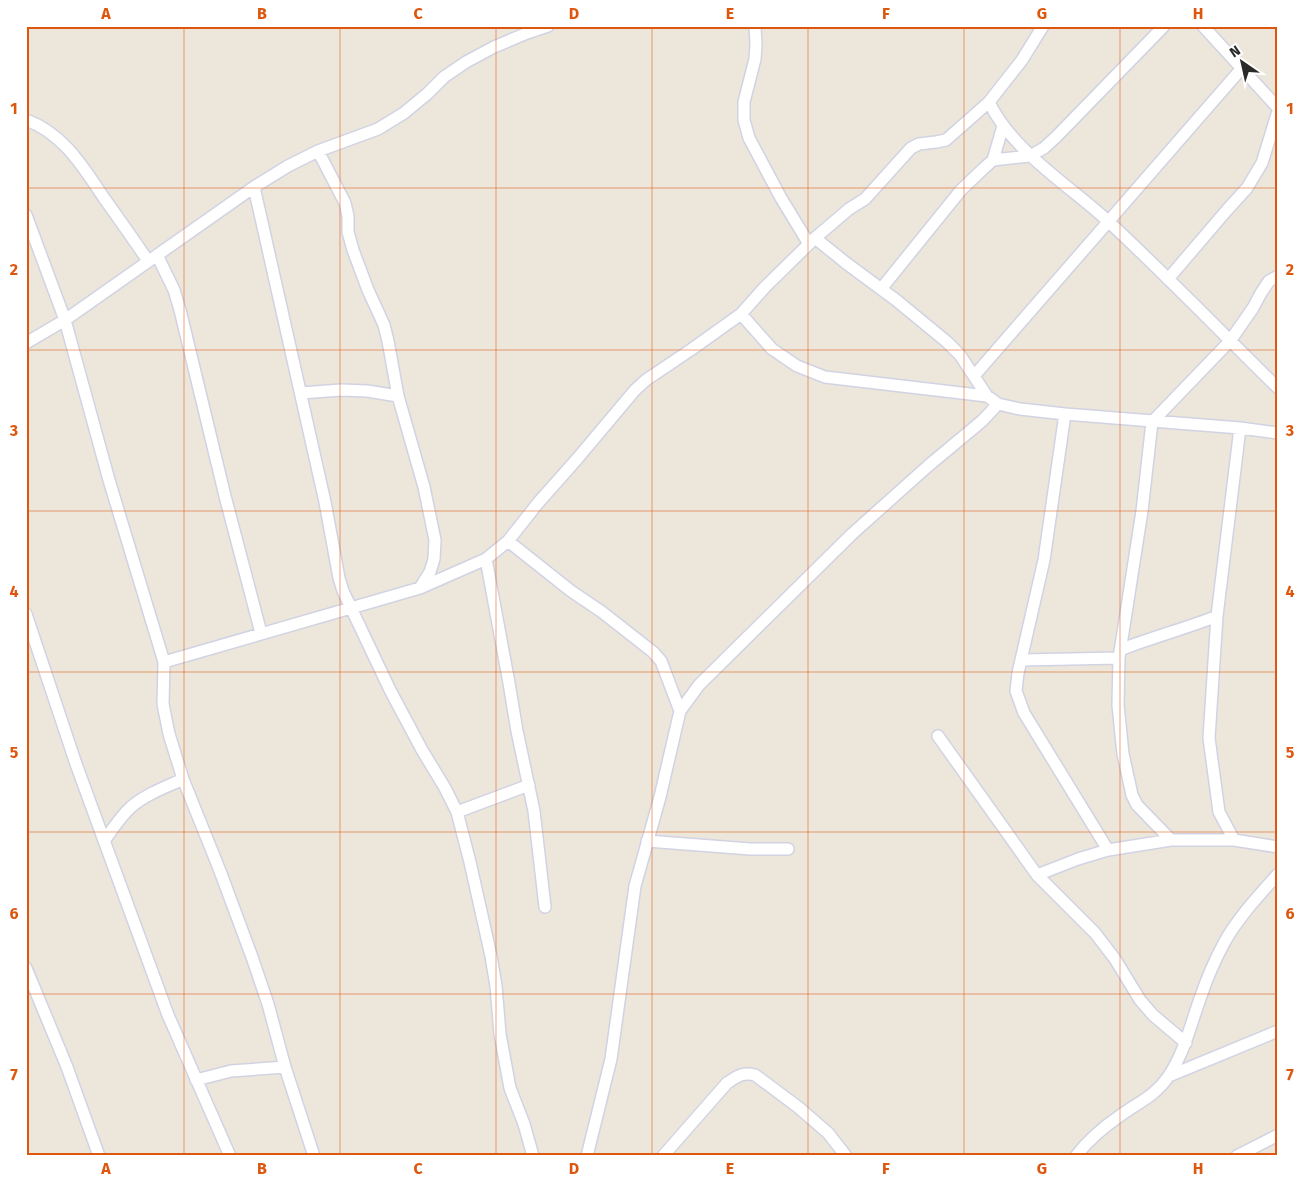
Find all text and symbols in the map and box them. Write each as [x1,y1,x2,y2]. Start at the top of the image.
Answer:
text: A [100,4,111,23]
text: B [257,4,267,23]
text: C [413,4,423,23]
text: D [569,4,579,23]
text: E [726,4,734,23]
text: F [882,4,890,23]
text: G [1037,4,1047,23]
text: H [1193,4,1203,23]
north arrow [1216,38,1266,88]
text: N [1226,42,1244,61]
text: 1 [10,99,18,118]
text: 1 [1286,99,1294,118]
text: 2 [10,260,18,279]
text: 2 [1286,260,1294,279]
text: 3 [9,421,18,440]
text: 3 [1285,421,1294,440]
text: 4 [9,582,19,601]
text: 4 [1285,582,1295,601]
text: 5 [10,743,19,762]
text: 5 [1286,743,1295,762]
text: 6 [9,904,19,923]
text: 6 [1285,904,1295,923]
text: 7 [10,1065,18,1084]
text: 7 [1286,1065,1294,1084]
text: A [100,1159,111,1178]
text: B [257,1159,267,1178]
text: C [413,1159,423,1178]
text: D [569,1159,579,1178]
text: E [726,1159,734,1178]
text: F [882,1159,890,1178]
text: G [1037,1159,1047,1178]
text: H [1193,1159,1203,1178]

